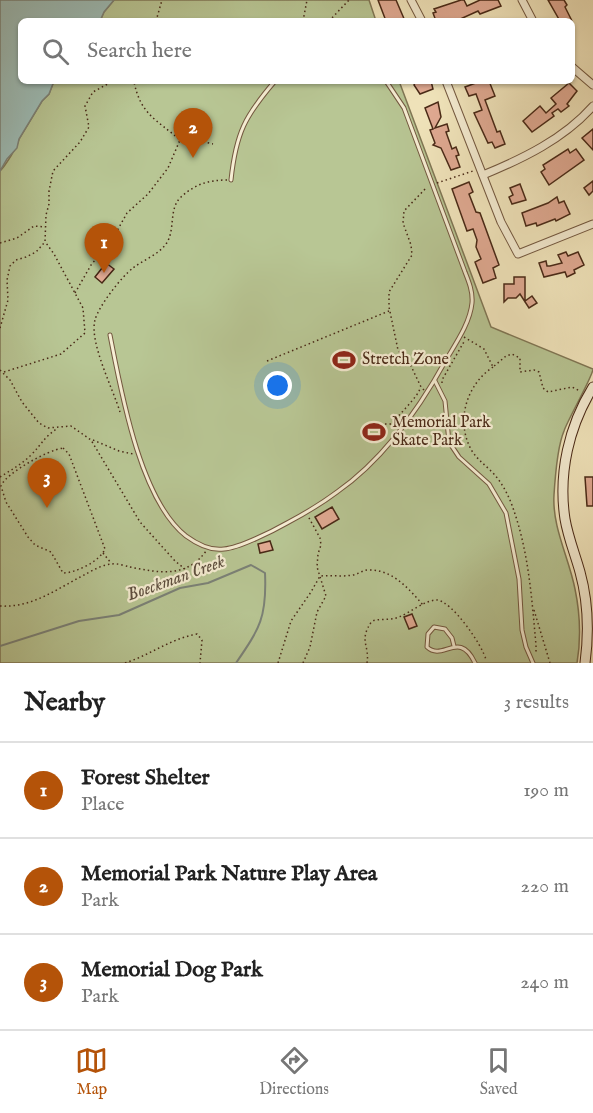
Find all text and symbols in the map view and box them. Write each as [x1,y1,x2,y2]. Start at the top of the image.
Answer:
search box [18,18,575,84]
icon: search [39,35,72,68]
text: Search here [87,37,192,65]
pin: 2 [174,108,212,158]
pin: 1 [84,224,124,273]
sports icon: Stretch Zone [331,347,357,373]
place label: Stretch Zone [362,350,449,370]
your location [263,371,292,400]
place label: Memorial Park Skate Park [392,413,491,451]
sports icon: Memorial Park Skate Park [361,419,387,445]
pin: 3 [28,458,66,508]
water label: Boeckman Creek [124,551,228,607]
text: Nearby [24,686,105,719]
text: 3 results [504,690,569,715]
text: Forest Shelter [81,764,210,792]
text: 1 [40,778,47,803]
text: 190 m [523,778,569,803]
text: Place [81,792,124,817]
text: Memorial Park Nature Play Area [81,860,377,888]
text: 2 [39,874,48,899]
text: 220 m [521,874,569,899]
text: Park [81,888,119,913]
text: Memorial Dog Park [81,956,263,984]
text: 3 [40,970,47,995]
text: 240 m [520,970,569,995]
text: Park [81,984,119,1009]
tab: Map [75,1044,108,1100]
tab: Directions [259,1044,329,1100]
tab: Saved [480,1044,518,1100]

